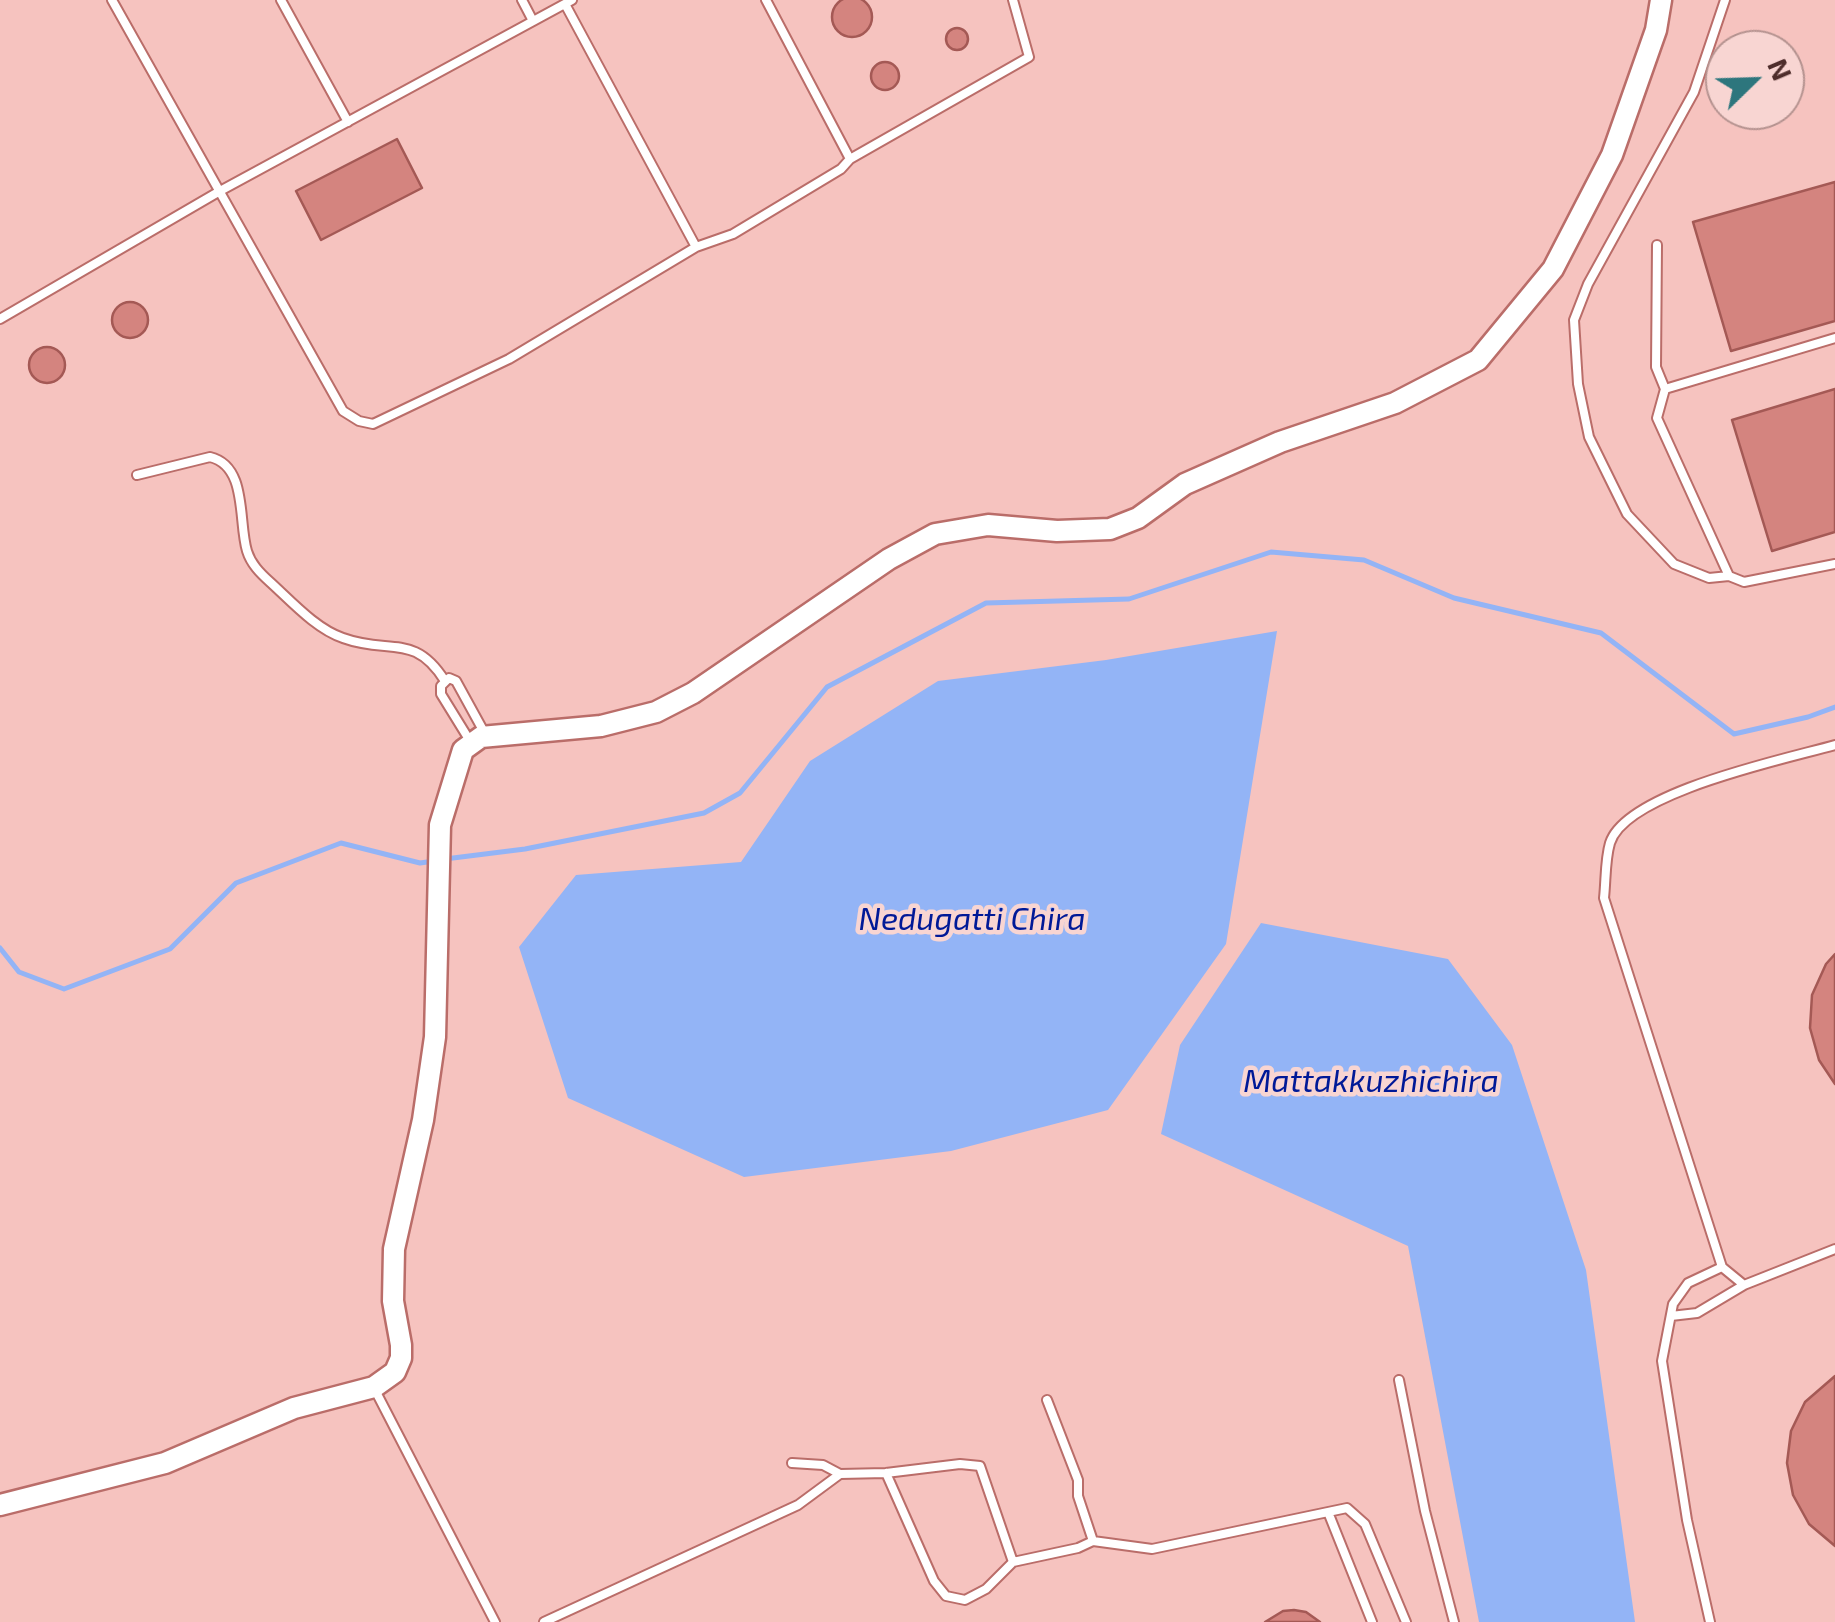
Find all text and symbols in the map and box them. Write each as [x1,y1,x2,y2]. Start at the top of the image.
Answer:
north arrow [1705,30,1805,130]
text: N [1761,53,1800,85]
water label: Nedugatti Chira [858,900,1086,938]
water label: Mattakkuzhichira [1243,1062,1499,1100]

